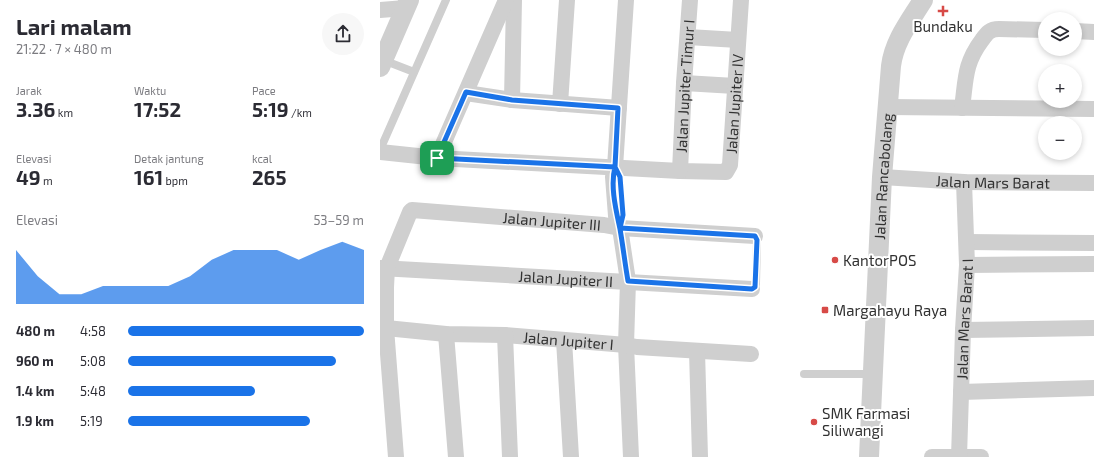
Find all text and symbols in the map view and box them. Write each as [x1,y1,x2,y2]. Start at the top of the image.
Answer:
marker: Bundaku [938,6,948,16]
map controls [1038,12,1082,160]
button: layers [1038,12,1082,56]
text: Lari malam [16,13,132,39]
button: share [322,13,364,55]
place label: Bundaku [913,17,973,35]
street label: Jalan Jupiter Timur I [672,19,698,153]
text: 21:22 · 7 × 480 m [16,41,112,57]
street label: Jalan Jupiter IV [722,53,746,154]
button: + [1038,64,1082,108]
text: Jarak [16,84,42,97]
text: Waktu [134,84,166,97]
text: Pace [252,84,276,97]
text: 3.36 [16,97,55,121]
text: 17:52 [134,97,181,121]
text: 5:19 [252,97,289,121]
text: km [55,106,73,119]
text: /km [289,106,312,119]
street label: Jalan Rancabolang [870,112,896,240]
button: − [1038,116,1082,160]
pin [420,141,454,175]
icon: arrive [426,147,448,169]
text: Elevasi [16,152,51,165]
text: Detak jantung [134,152,204,165]
text: kcal [252,152,272,165]
text: 49 [16,165,41,189]
text: 161 [134,165,163,189]
text: 265 [252,165,286,189]
street label: Jalan Mars Barat [935,171,1050,192]
text: m [41,174,53,187]
text: bpm [163,174,188,187]
street label: Jalan Jupiter III [502,208,602,234]
text: Elevasi [16,212,58,228]
text: 53–59 m [313,212,364,228]
place label: KantorPOS [843,251,916,269]
marker: KantorPOS [830,255,840,265]
street label: Jalan Mars Barat I [952,258,976,380]
street label: Jalan Jupiter II [518,267,613,290]
place label: Margahayu Raya [833,301,947,319]
marker: Margahayu Raya [820,305,830,315]
text: 480 m [16,323,55,339]
text: 4:58 [80,323,106,339]
street label: Jalan Jupiter I [523,328,614,353]
text: 960 m [16,353,54,369]
text: 5:08 [80,353,106,369]
text: 1.4 km [16,383,55,399]
text: 5:48 [80,383,106,399]
place label: SMK Farmasi Siliwangi [822,404,910,439]
text: 1.9 km [16,413,54,429]
text: 5:19 [80,413,103,429]
marker: SMK Farmasi Siliwangi [809,417,819,427]

